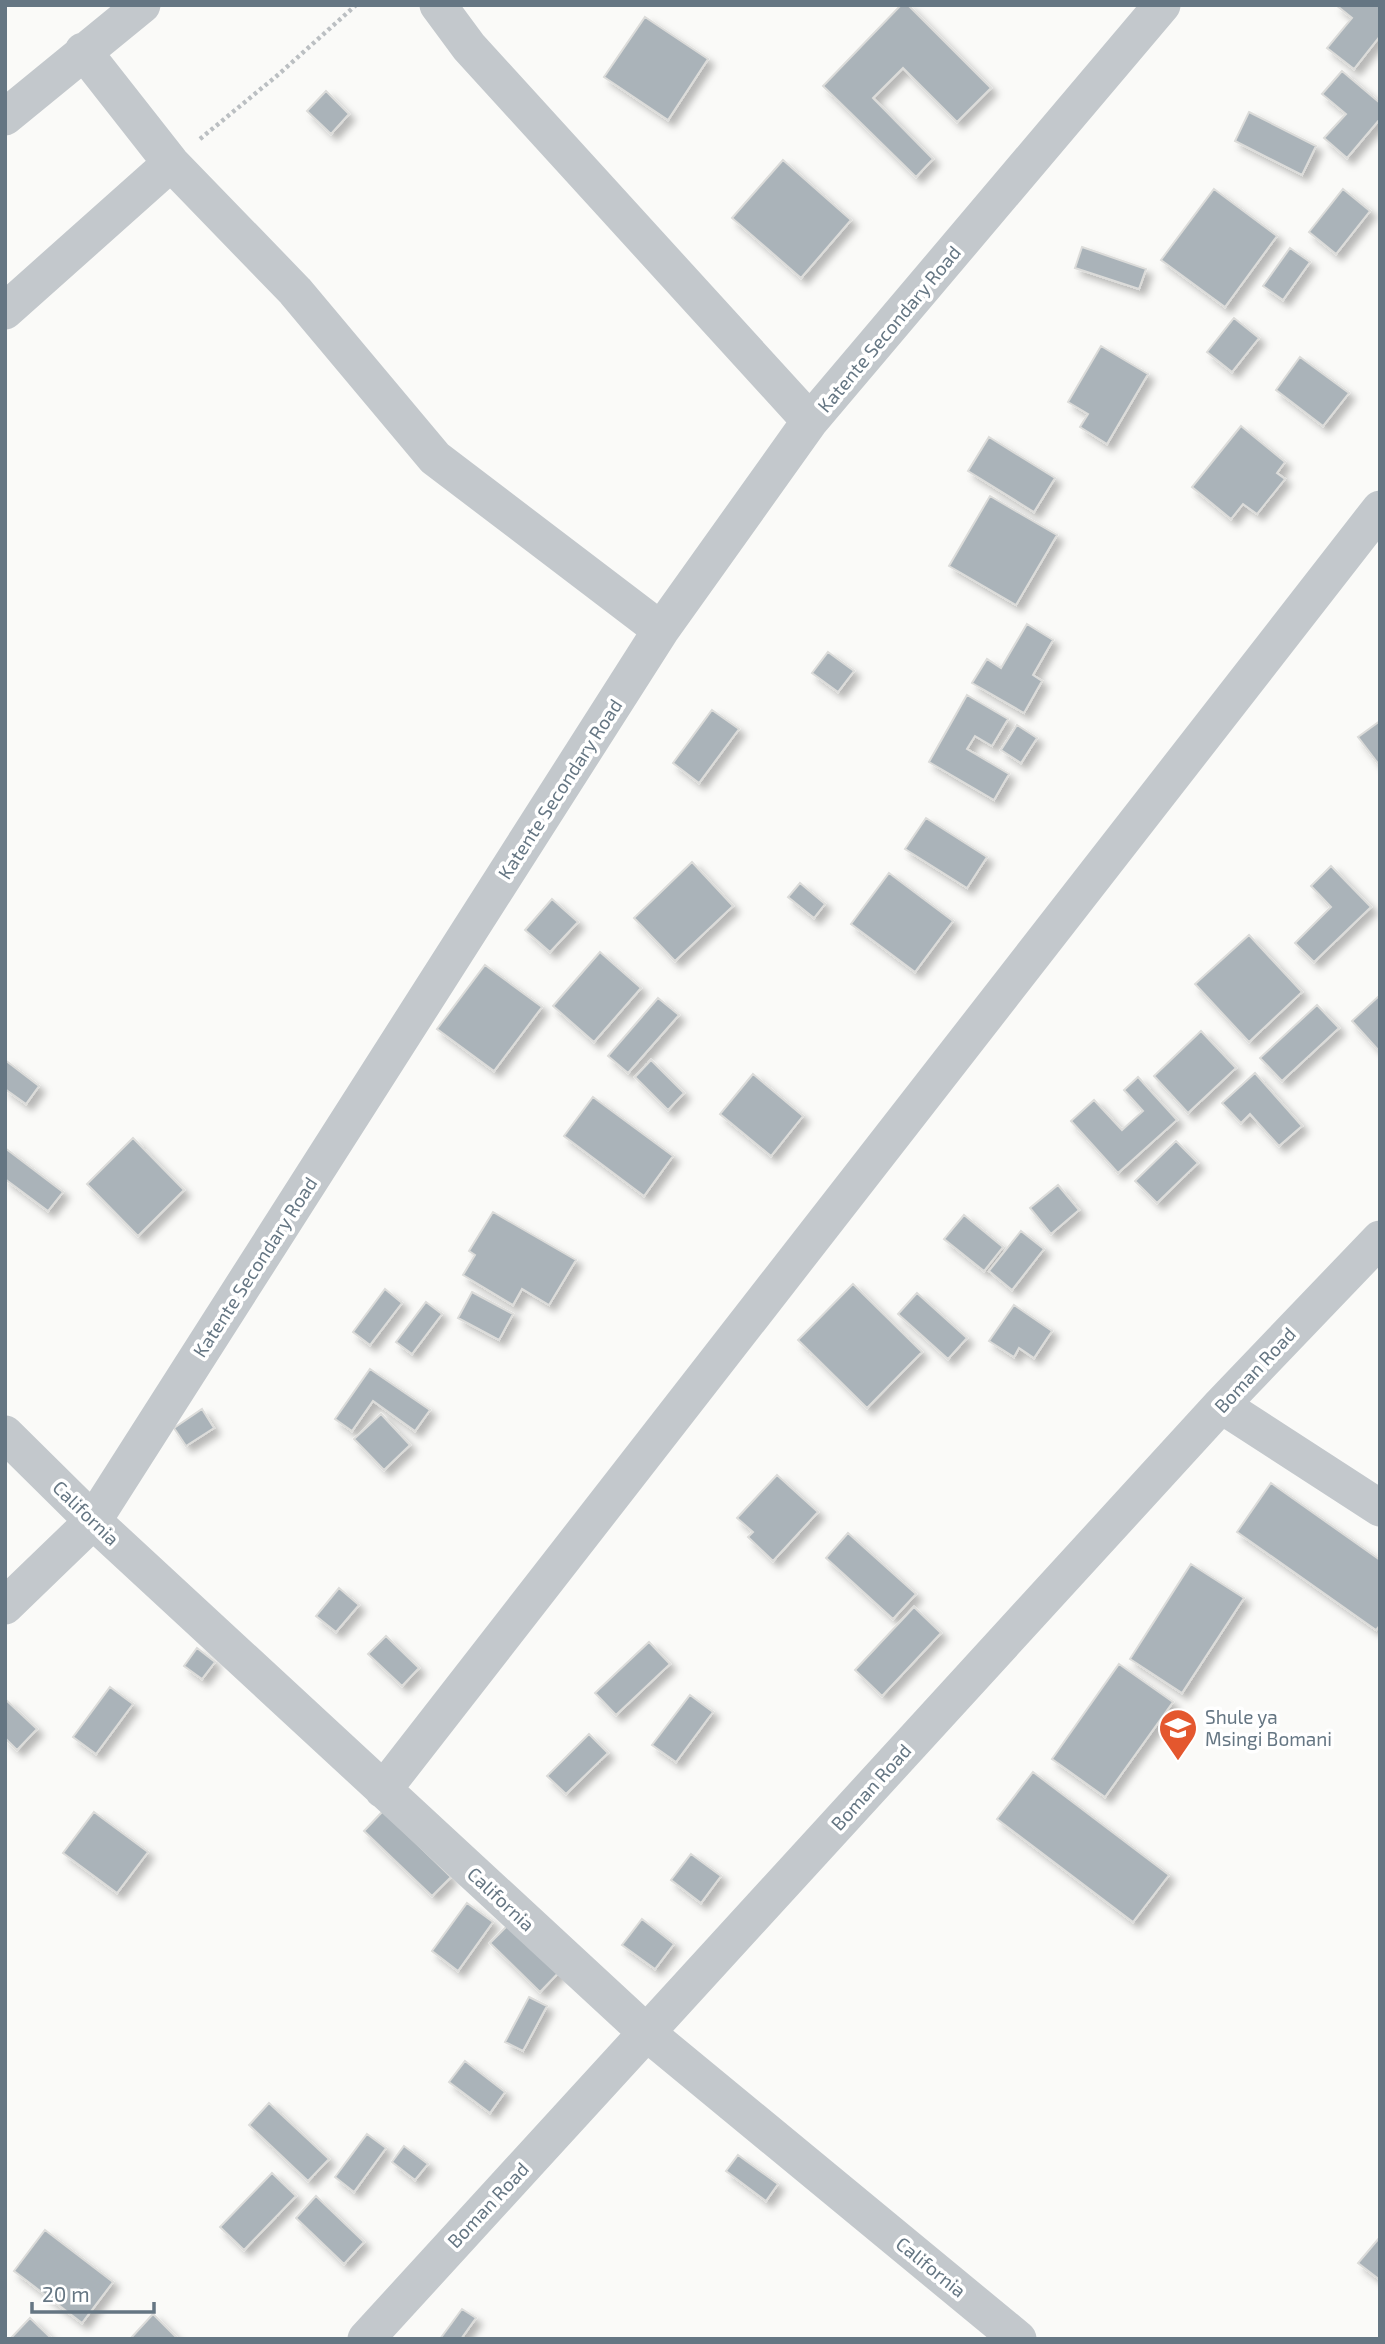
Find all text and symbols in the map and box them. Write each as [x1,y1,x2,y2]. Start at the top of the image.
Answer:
street label: Katente Secondary Road [812,241,965,417]
street label: Katente Secondary Road [493,694,626,883]
street label: Katente Secondary Road [188,1172,321,1361]
street label: Boman Road [1209,1322,1300,1417]
street label: California [48,1475,124,1550]
place label: Shule ya Msingi Bomani [1205,1705,1332,1750]
school or university icon: Shule ya Msingi Bomani [1157,1707,1199,1762]
street label: Boman Road [826,1739,916,1835]
street label: California [463,1862,540,1935]
street label: Boman Road [442,2157,533,2252]
street label: California [892,2231,971,2302]
scale bar [32,2270,154,2314]
text: 20 m [42,2281,90,2306]

